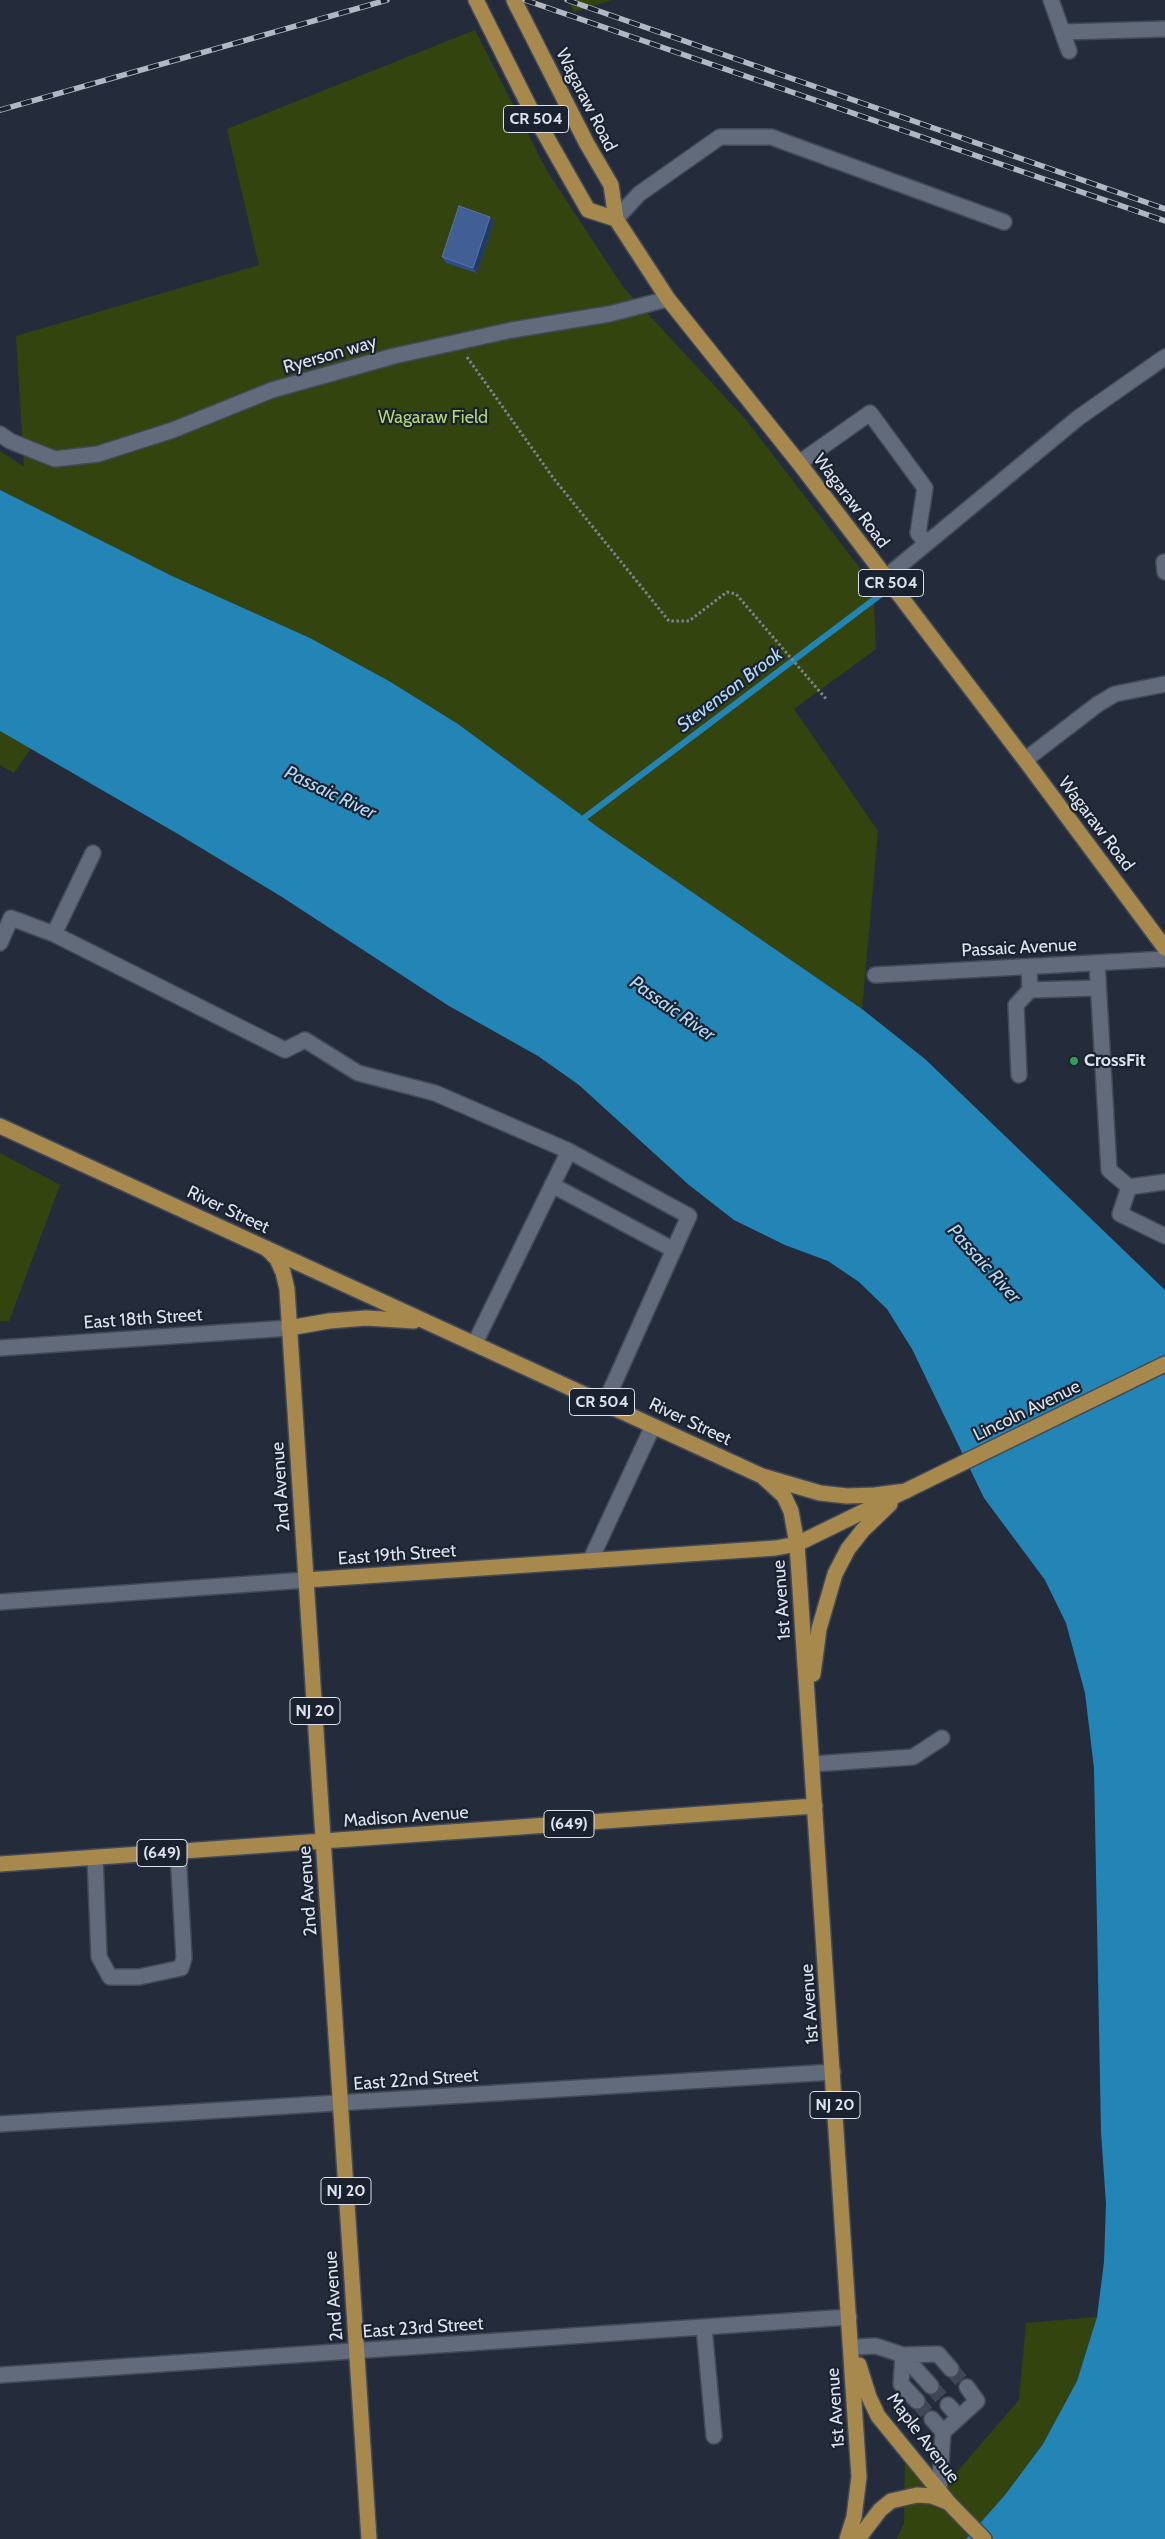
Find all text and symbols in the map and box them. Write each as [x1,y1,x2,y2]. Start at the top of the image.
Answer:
street label: Wagaraw Road [551,45,621,155]
road number: CR 504 [504,106,568,132]
street label: Ryerson way [281,331,379,379]
park label: Wagaraw Field [378,407,488,429]
street label: Wagaraw Road [808,450,894,552]
road number: CR 504 [858,570,924,596]
water label: Stevenson Brook [673,643,787,737]
water label: Passaic River [281,761,379,825]
street label: Wagaraw Road [1053,773,1139,875]
street label: Passaic Avenue [961,934,1077,962]
water label: Passaic River [625,971,719,1047]
place label: CrossFit [1084,1050,1146,1072]
marker: CrossFit [1068,1055,1080,1067]
street label: River Street [183,1182,273,1238]
water label: Passaic River [943,1220,1025,1308]
street label: East 18th Street [83,1304,203,1334]
street label: Lincoln Avenue [970,1376,1084,1446]
road number: CR 504 [570,1388,634,1415]
street label: River Street [645,1394,735,1450]
street label: 2nd Avenue [267,1441,295,1533]
street label: East 19th Street [337,1540,457,1570]
street label: 1st Avenue [768,1559,796,1641]
road number: NJ 20 [290,1698,340,1724]
street label: Madison Avenue [343,1802,469,1832]
road number: (649) [544,1810,594,1838]
road number: (649) [137,1840,187,1866]
street label: 2nd Avenue [294,1845,322,1937]
street label: 1st Avenue [796,1963,824,2045]
street label: East 22nd Street [353,2065,479,2095]
road number: NJ 20 [810,2092,860,2118]
road number: NJ 20 [321,2178,371,2204]
street label: 2nd Avenue [320,2250,348,2342]
street label: East 23rd Street [362,2313,484,2343]
street label: 1st Avenue [822,2367,850,2449]
street label: Maple Avenue [882,2389,964,2487]

